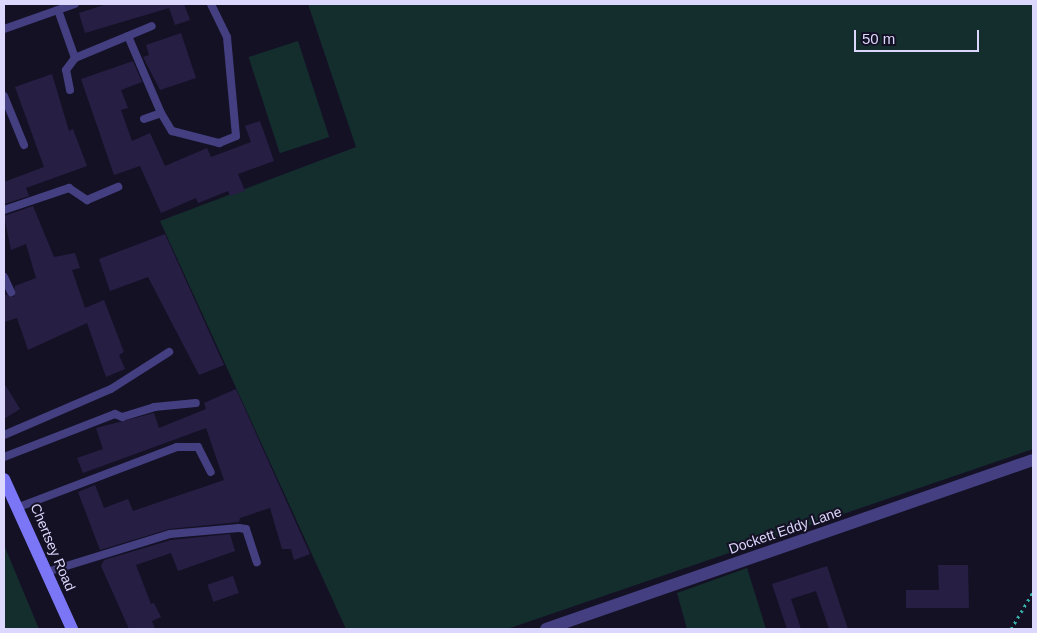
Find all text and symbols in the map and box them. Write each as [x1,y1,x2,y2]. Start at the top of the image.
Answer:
scale bar [857,20,982,52]
text: 50 m [862,30,895,47]
street label: Chertsey Road [27,501,79,593]
street label: Dockett Eddy Lane [726,503,844,557]

